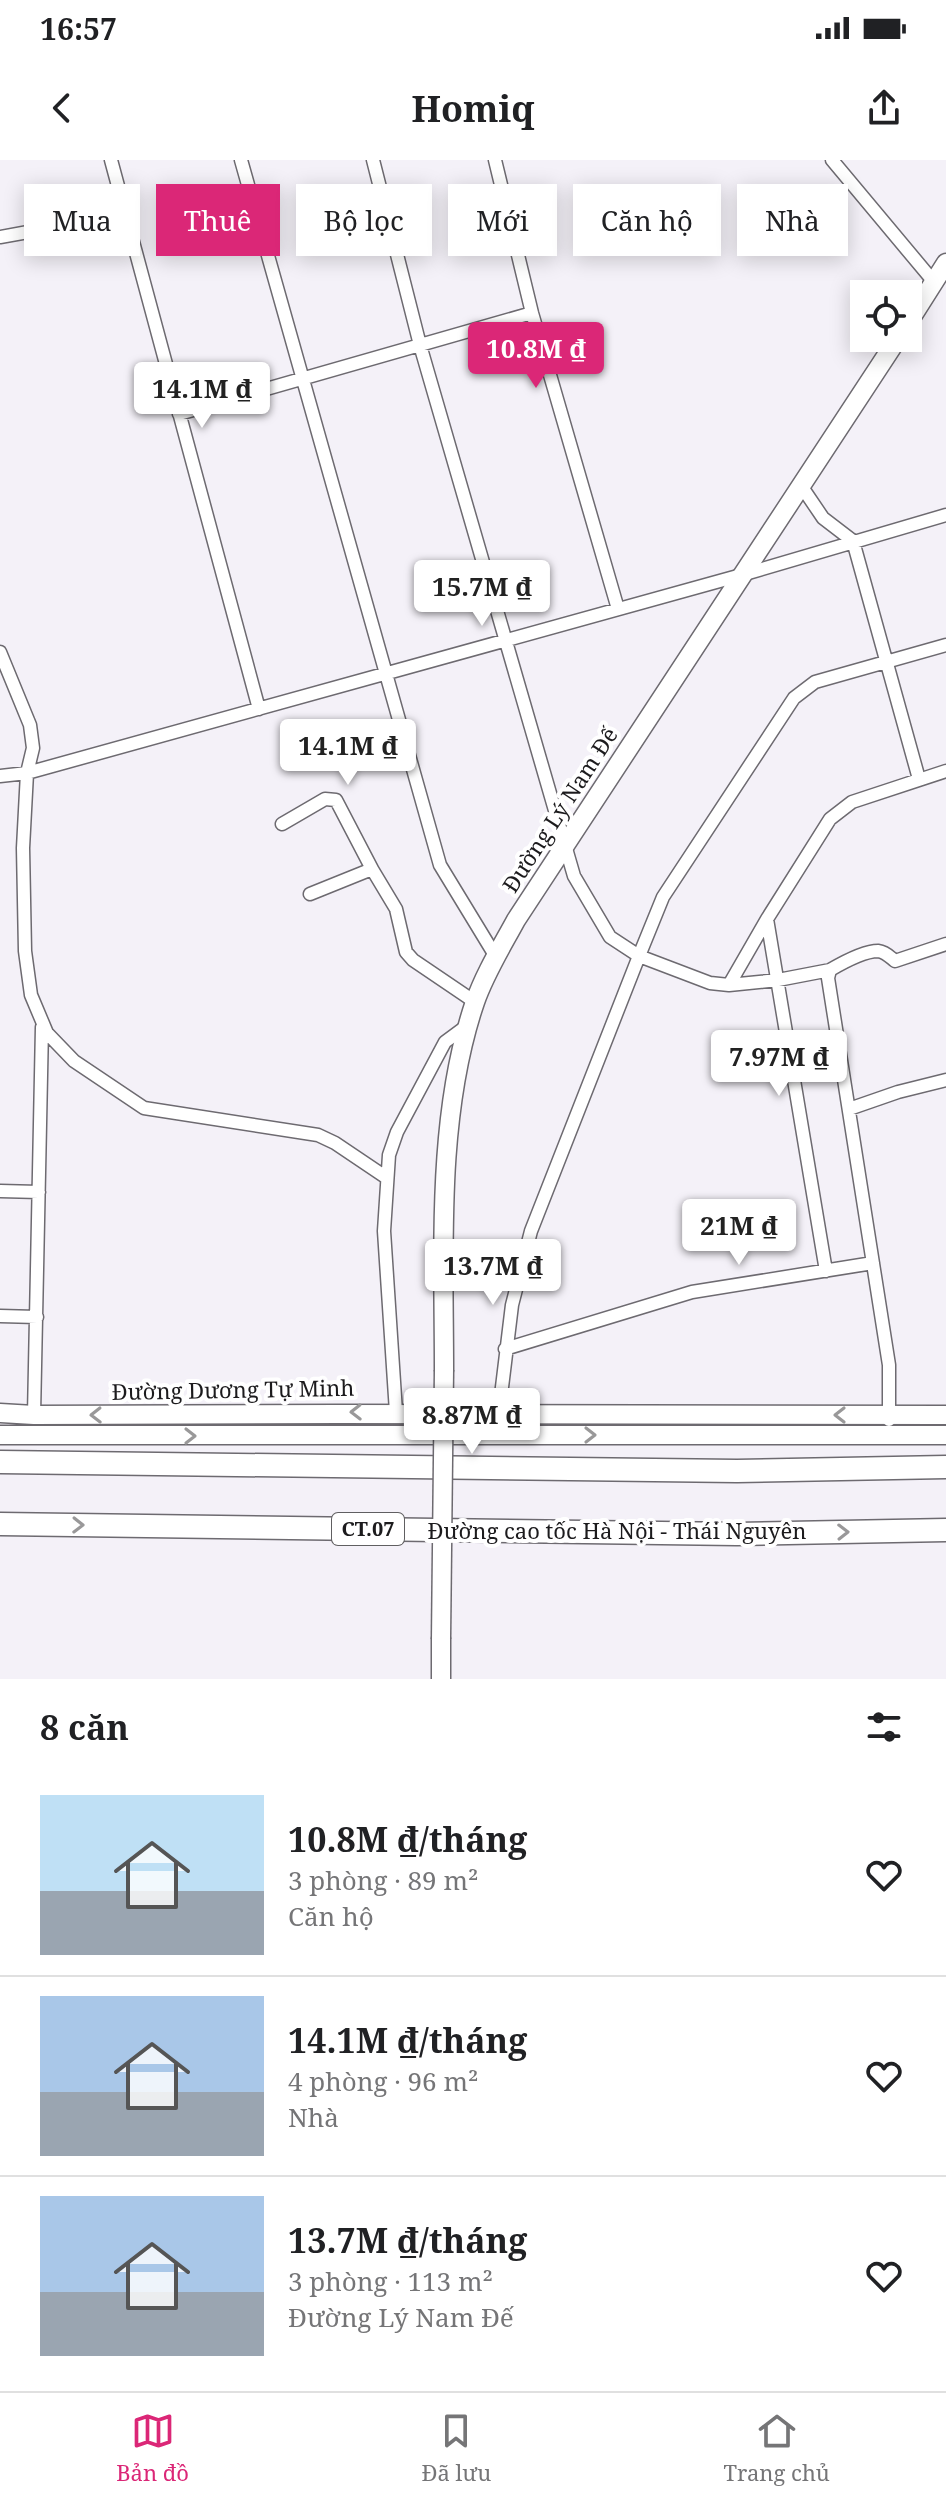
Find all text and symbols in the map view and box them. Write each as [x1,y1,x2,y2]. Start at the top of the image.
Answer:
text: 16:57 [40,8,117,49]
text: Homiq [411,84,535,133]
icon: back [40,86,84,130]
icon: share [862,86,906,130]
chip: Mua [24,184,140,256]
chip: Thuê [156,184,280,256]
chip: Bộ lọc [296,184,432,256]
chip: Mới [448,184,557,256]
chip: Căn hộ [573,184,721,256]
chip: Nhà [737,184,848,256]
map controls [850,280,922,352]
button: locate [850,280,922,352]
pin: 10.8M ₫ [462,322,610,390]
text: 10.8M ₫ [486,330,586,366]
pin: 14.1M ₫ [128,362,276,430]
text: 14.1M ₫ [152,370,252,406]
pin: 15.7M ₫ [408,560,556,628]
text: 15.7M ₫ [432,568,532,604]
pin: 14.1M ₫ [274,719,422,787]
street label: Đường Lý Nam Đế [495,721,624,898]
text: 14.1M ₫ [298,727,398,763]
pin: 7.97M ₫ [705,1030,853,1098]
text: 7.97M ₫ [729,1038,829,1074]
pin: 21M ₫ [683,1199,795,1267]
text: 21M ₫ [700,1207,778,1243]
pin: 13.7M ₫ [419,1239,567,1307]
text: 13.7M ₫ [443,1247,543,1283]
street label: Đường Dương Tự Minh [111,1372,355,1406]
pin: 8.87M ₫ [398,1388,546,1456]
text: 8.87M ₫ [422,1396,522,1432]
one-way arrow [349,1404,362,1421]
one-way arrow [89,1406,102,1424]
one-way arrow [833,1406,846,1424]
one-way arrow [584,1426,597,1444]
one-way arrow [184,1427,197,1445]
road number: CT.07 [332,1513,404,1545]
street label: Đường cao tốc Hà Nội - Thái Nguyên [428,1515,806,1545]
one-way arrow [72,1516,85,1534]
one-way arrow [837,1523,850,1540]
text: 8 căn [40,1704,129,1750]
icon: filters [862,1705,906,1749]
text: 10.8M ₫/tháng [288,1816,527,1862]
icon: home [104,1827,200,1923]
icon: heart [862,1853,906,1897]
text: 3 phòng · 89 m² [288,1862,478,1898]
text: Căn hộ [288,1898,374,1934]
text: 14.1M ₫/tháng [288,2017,527,2063]
icon: home [104,2028,200,2124]
icon: heart [862,2054,906,2098]
text: 4 phòng · 96 m² [288,2063,478,2099]
text: Nhà [288,2099,339,2135]
text: 13.7M ₫/tháng [288,2217,527,2263]
icon: home [104,2228,200,2324]
icon: heart [862,2254,906,2298]
text: 3 phòng · 113 m² [288,2263,493,2299]
text: Đường Lý Nam Đế [288,2299,514,2335]
tab: Bản đồ [116,2409,189,2487]
tab: Đã lưu [421,2409,491,2487]
tab: Trang chủ [724,2409,830,2487]

